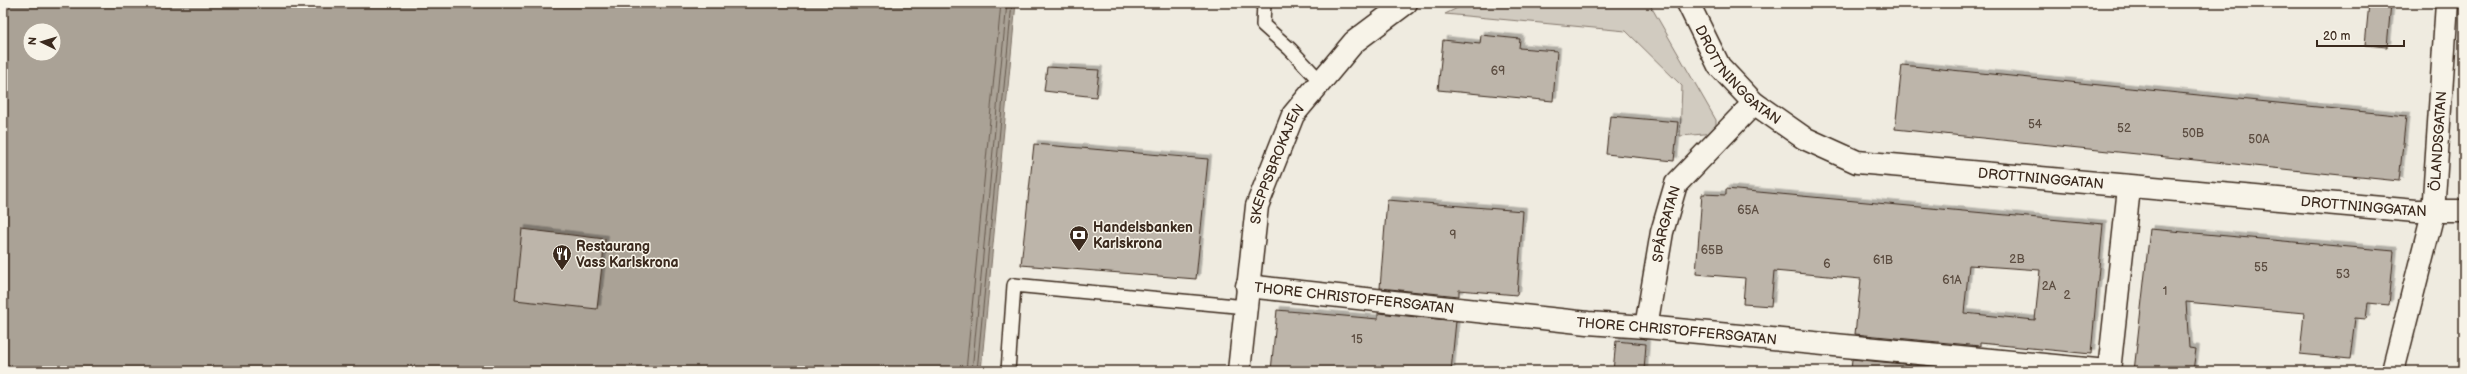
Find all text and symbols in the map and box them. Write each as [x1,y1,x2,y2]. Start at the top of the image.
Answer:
north arrow [22,22,62,62]
street label: DROTTNINGGATAN [1692,22,1784,128]
scale bar [2317,22,2404,48]
text: 20 m [2323,29,2350,44]
text: N [26,36,39,46]
house number: 69 [1491,64,1505,79]
street label: ÖLANDSGATAN [2425,90,2450,192]
street label: SKEPPSBROKAJEN [1247,100,1307,225]
house number: 54 [2028,117,2043,132]
house number: 52 [2117,121,2131,136]
house number: 50B [2182,126,2204,141]
house number: 50A [2248,132,2270,147]
street label: DROTTNINGGATAN [1977,164,2105,192]
street label: SPÅRGATAN [1649,184,1684,264]
street label: DROTTNINGGATAN [2300,192,2427,220]
house number: 65A [1737,203,1759,218]
place label: Handelsbanken Karlskrona [1093,219,1193,252]
bank icon: Handelsbanken Karlskrona [1068,224,1090,252]
house number: 9 [1450,228,1457,243]
place label: Restaurang Vass Karlskrona [576,238,679,271]
restaurant icon: Restaurang Vass Karlskrona [551,243,573,271]
house number: 65B [1701,243,1723,258]
house number: 2B [2009,252,2025,267]
house number: 61B [1873,253,1893,268]
house number: 6 [1823,257,1831,272]
house number: 55 [2254,260,2268,275]
house number: 53 [2336,267,2350,282]
house number: 61A [1942,273,1962,288]
street label: THORE CHRISTOFFERSGATAN [1253,278,1455,317]
house number: 2A [2042,279,2057,294]
house number: 1 [2163,284,2167,299]
house number: 2 [2063,288,2071,303]
street label: THORE CHRISTOFFERSGATAN [1576,313,1778,348]
house number: 15 [1351,332,1363,347]

